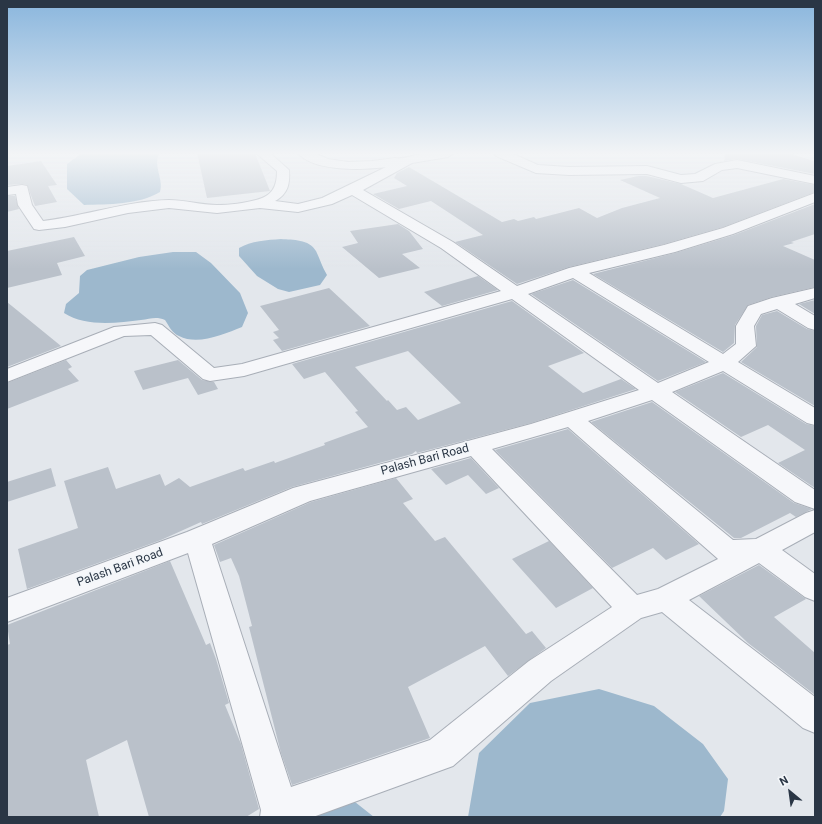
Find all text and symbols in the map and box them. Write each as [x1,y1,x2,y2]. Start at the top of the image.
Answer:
street label: Palash Bari Road [379,441,471,479]
street label: Palash Bari Road [75,546,165,590]
north arrow [770,772,810,812]
text: N [777,774,790,789]

